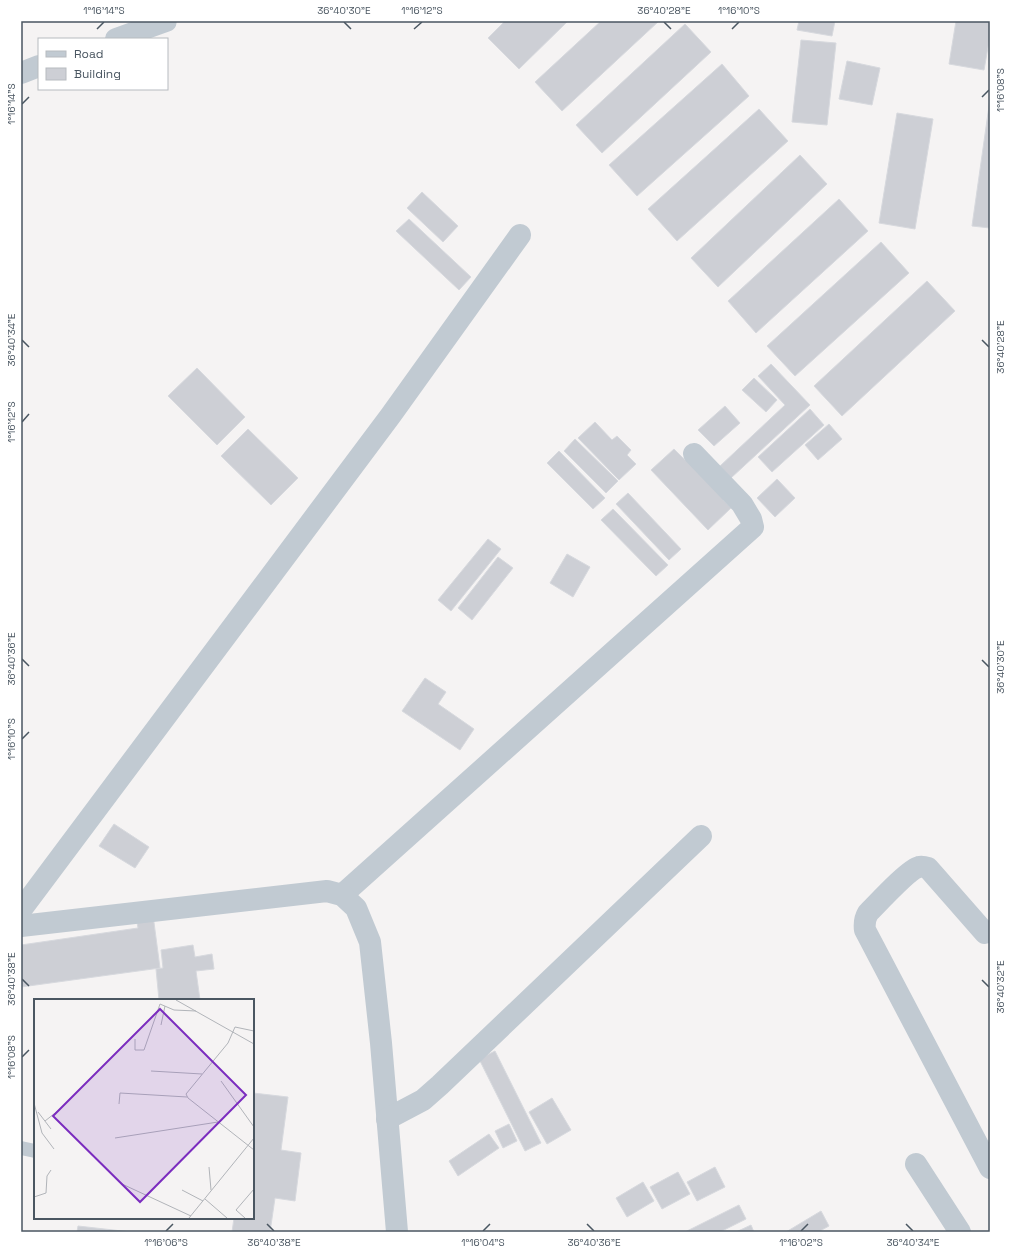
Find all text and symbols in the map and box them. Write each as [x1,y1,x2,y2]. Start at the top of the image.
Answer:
text: 1°16'14"S [83,4,125,17]
text: 36°40'30"E [317,4,371,17]
text: 1°16'12"S [401,4,443,17]
text: 36°40'28"E [637,4,691,17]
text: 1°16'10"S [718,4,760,17]
legend [38,38,168,90]
text: Road [74,46,103,62]
text: Building [74,66,121,82]
text: 1°16'08"S [994,68,1007,112]
text: 1°16'14"S [5,83,18,125]
text: 36°40'34"E [5,313,18,366]
text: 36°40'28"E [994,320,1007,374]
text: 1°16'12"S [5,401,18,443]
text: 36°40'36"E [5,632,18,686]
text: 36°40'30"E [994,640,1007,694]
text: 1°16'10"S [5,718,18,760]
text: 36°40'38"E [5,952,18,1006]
text: 36°40'32"E [994,960,1007,1014]
inset map [34,999,254,1219]
text: 1°16'08"S [5,1035,18,1079]
text: 1°16'06"S [144,1236,188,1249]
text: 36°40'38"E [247,1236,301,1249]
text: 1°16'04"S [461,1236,505,1249]
text: 36°40'36"E [567,1236,621,1249]
text: 1°16'02"S [779,1236,823,1249]
text: 36°40'34"E [887,1236,940,1249]

